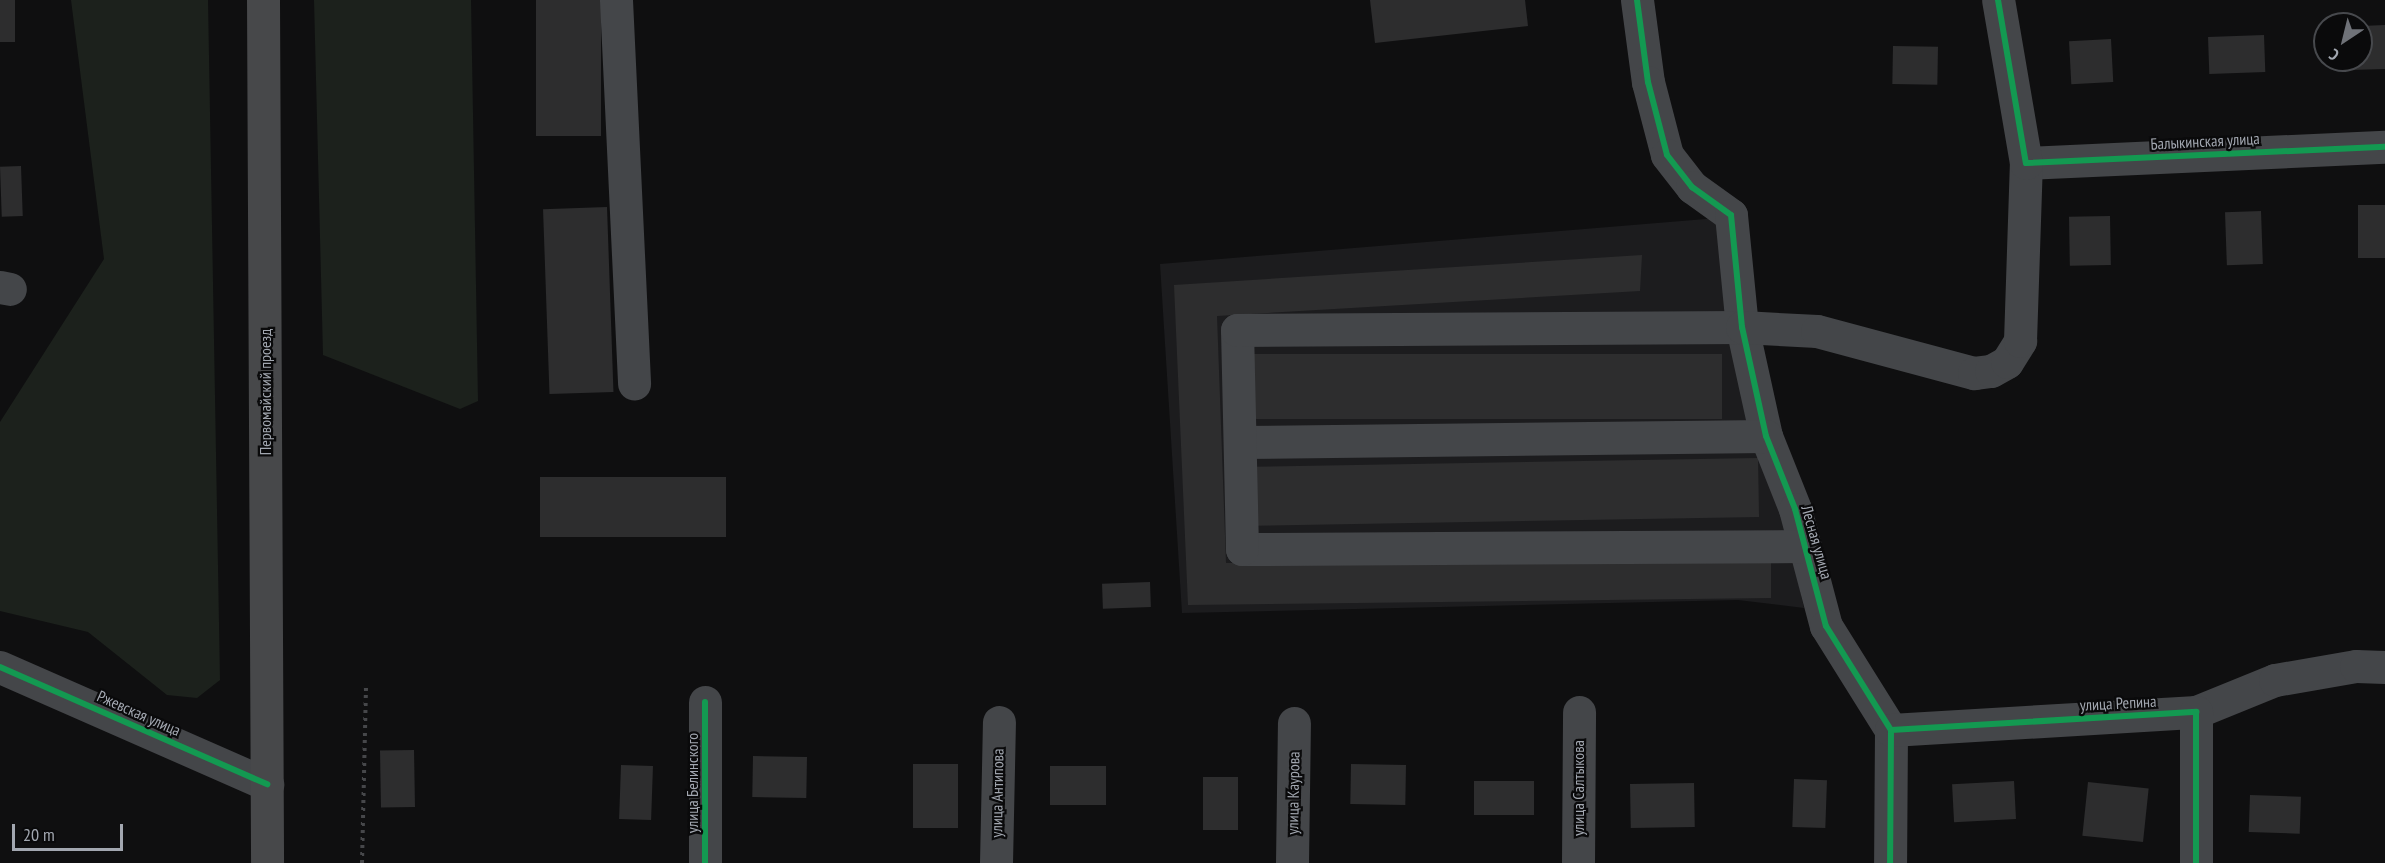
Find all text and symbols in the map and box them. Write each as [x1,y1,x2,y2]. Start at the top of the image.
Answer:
north arrow [2313,12,2373,72]
text: С [2325,45,2343,65]
street label: Балыкинская улица [2150,129,2260,153]
street label: Первомайский проезд [255,329,275,455]
street label: Лесная улица [1797,503,1837,581]
street label: Ржевская улица [94,686,184,740]
street label: улица Репина [2079,691,2157,715]
street label: улица Белинского [682,733,702,833]
street label: улица Салтыкова [1568,740,1588,836]
street label: улица Антипова [987,748,1007,838]
street label: улица Каурова [1283,751,1303,835]
scale bar [15,812,126,850]
text: 20 m [23,823,55,846]

